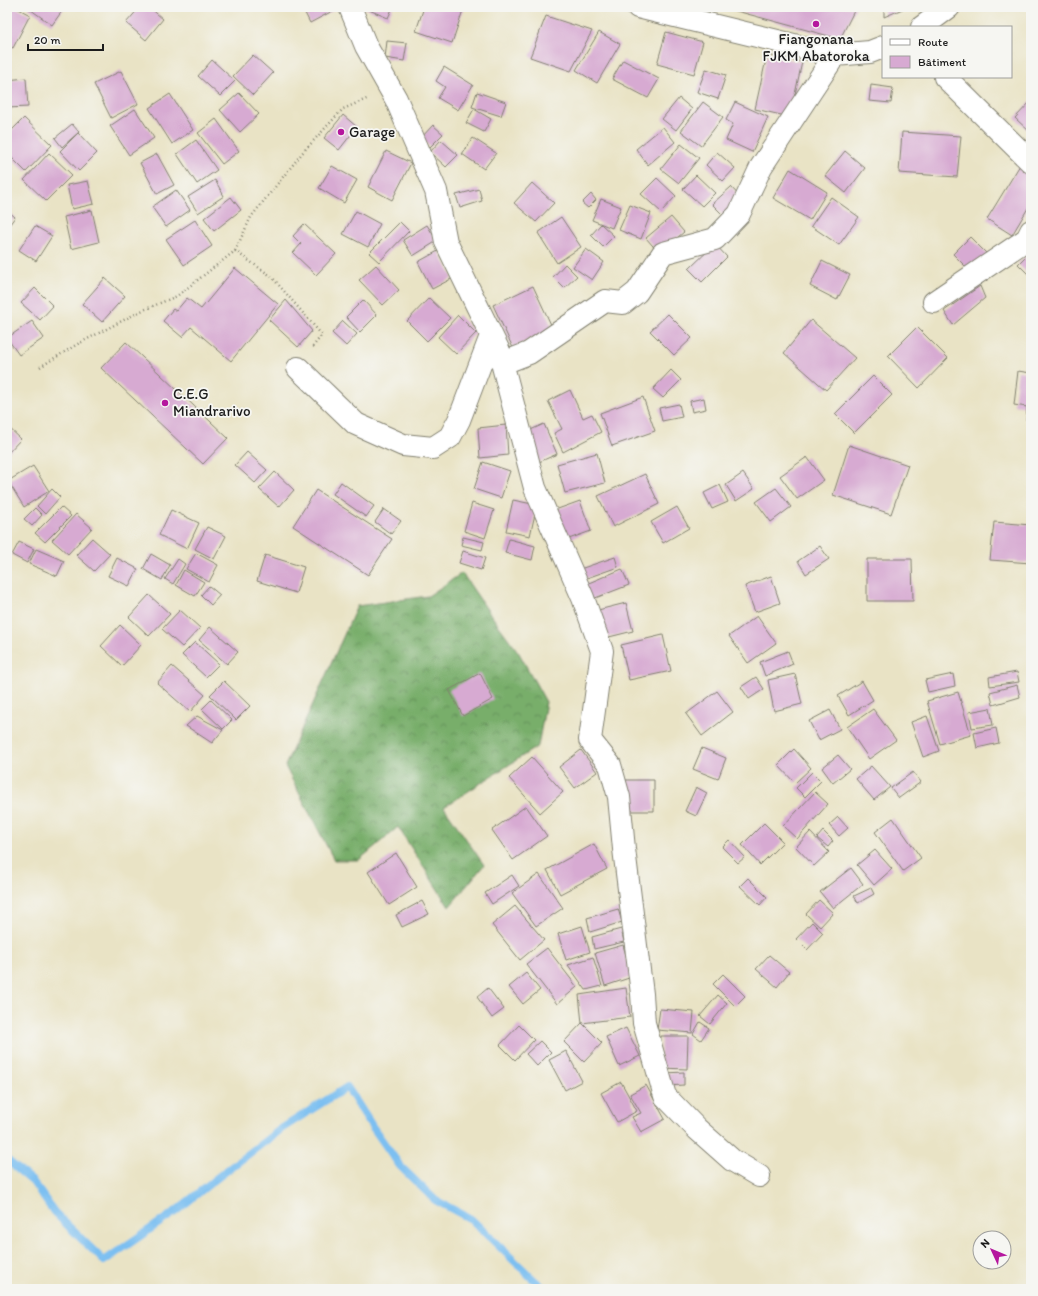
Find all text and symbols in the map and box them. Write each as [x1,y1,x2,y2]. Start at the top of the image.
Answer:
marker: Fiangonana FJKM Abatoroka [811,19,821,29]
scale bar [28,26,103,52]
legend [882,26,1012,78]
place label: Fiangonana FJKM Abatoroka [763,30,870,65]
text: 20 m [34,33,61,47]
text: Route [918,35,948,49]
text: Bâtiment [918,55,967,69]
place label: Garage [349,123,395,141]
marker: Garage [336,127,346,137]
place label: C.E.G Miandrarivo [173,385,251,420]
marker: C.E.G Miandrarivo [160,398,170,408]
north arrow [972,1230,1012,1270]
text: N [978,1236,992,1251]

